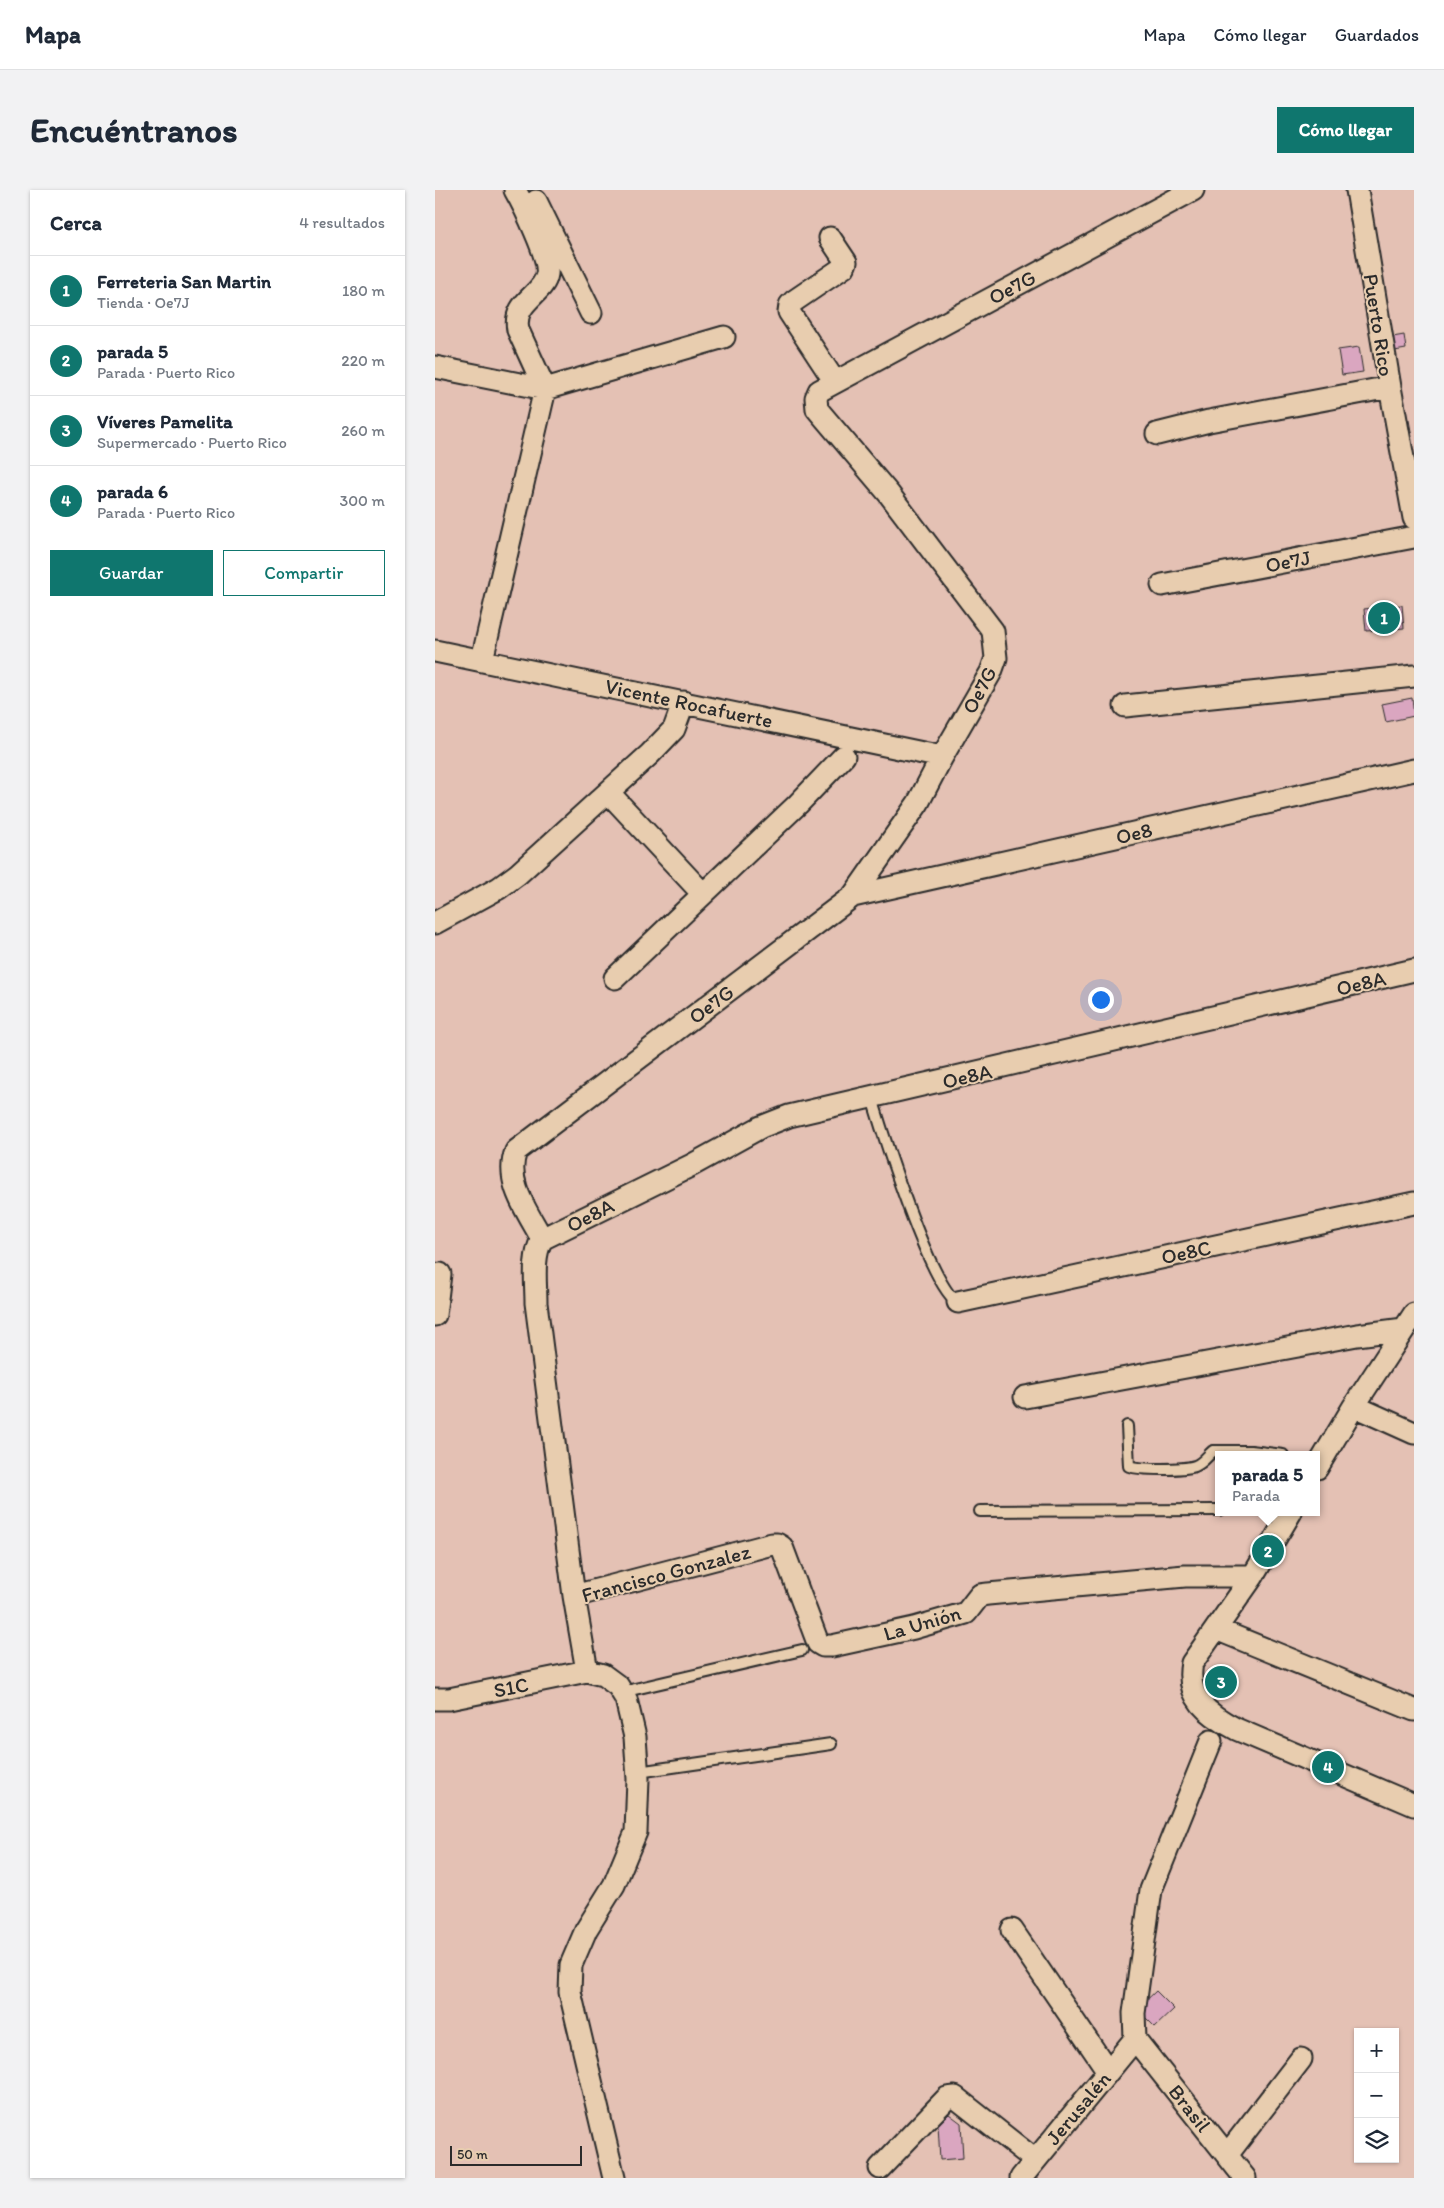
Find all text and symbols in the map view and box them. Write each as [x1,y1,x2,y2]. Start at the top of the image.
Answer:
text: Mapa [25,20,81,49]
text: Mapa [1144,24,1185,46]
text: Cómo llegar [1213,24,1307,46]
text: Guardados [1335,24,1419,46]
button: Cómo llegar [1277,107,1414,153]
text: Encuéntranos [30,109,238,151]
text: Cerca [50,210,102,235]
text: 4 resultados [299,213,385,232]
street label: Oe7G [984,264,1040,310]
text: Ferreteria San Martin [97,270,271,293]
street label: Puerto Rico [1359,272,1399,378]
text: 1 [62,281,70,300]
text: 180 m [342,281,385,300]
text: Tienda · Oe7J [97,293,189,312]
text: parada 5 [97,340,168,363]
text: 2 [62,351,70,370]
text: 220 m [341,351,385,370]
text: Parada · Puerto Rico [97,363,235,382]
text: Víveres Pamelita [97,410,233,433]
text: 3 [62,421,70,440]
text: 260 m [341,421,385,440]
text: Supermercado · Puerto Rico [97,433,287,452]
text: parada 6 [97,480,168,503]
text: 4 [61,491,71,510]
text: 300 m [340,491,385,510]
text: Parada · Puerto Rico [97,503,235,522]
street label: Oe7J [1263,544,1313,578]
button: Guardar [50,550,213,596]
button: Compartir [223,550,385,596]
pin: 1 [1368,599,1400,637]
street label: Oe7G [956,662,1002,718]
street label: Vicente Rocafuerte [603,673,775,733]
street label: Oe8 [1113,817,1155,849]
street label: Oe8A [1334,965,1389,1001]
street label: Oe7G [684,979,738,1029]
your location [1088,987,1114,1013]
street label: Oe8A [940,1058,995,1094]
street label: Oe8A [562,1192,618,1237]
street label: Oe8C [1159,1235,1213,1269]
popup [1215,1451,1320,1516]
text: parada 5 [1232,1463,1303,1486]
text: Parada [1232,1486,1280,1505]
pin: 2 [1252,1532,1284,1570]
street label: Francisco Gonzalez [579,1538,753,1608]
street label: La Unión [880,1600,964,1646]
pin: 3 [1205,1663,1237,1701]
street label: S1C [491,1671,531,1703]
pin: 4 [1312,1748,1344,1786]
map controls [1354,2028,1399,2163]
button: + [1354,2028,1399,2073]
street label: Jerusalén [1040,2066,1116,2150]
button: − [1354,2073,1399,2118]
street label: Brasil [1164,2079,1216,2137]
button: layers [1354,2118,1399,2163]
scale bar [450,2143,583,2166]
text: 50 m [457,2146,488,2163]

